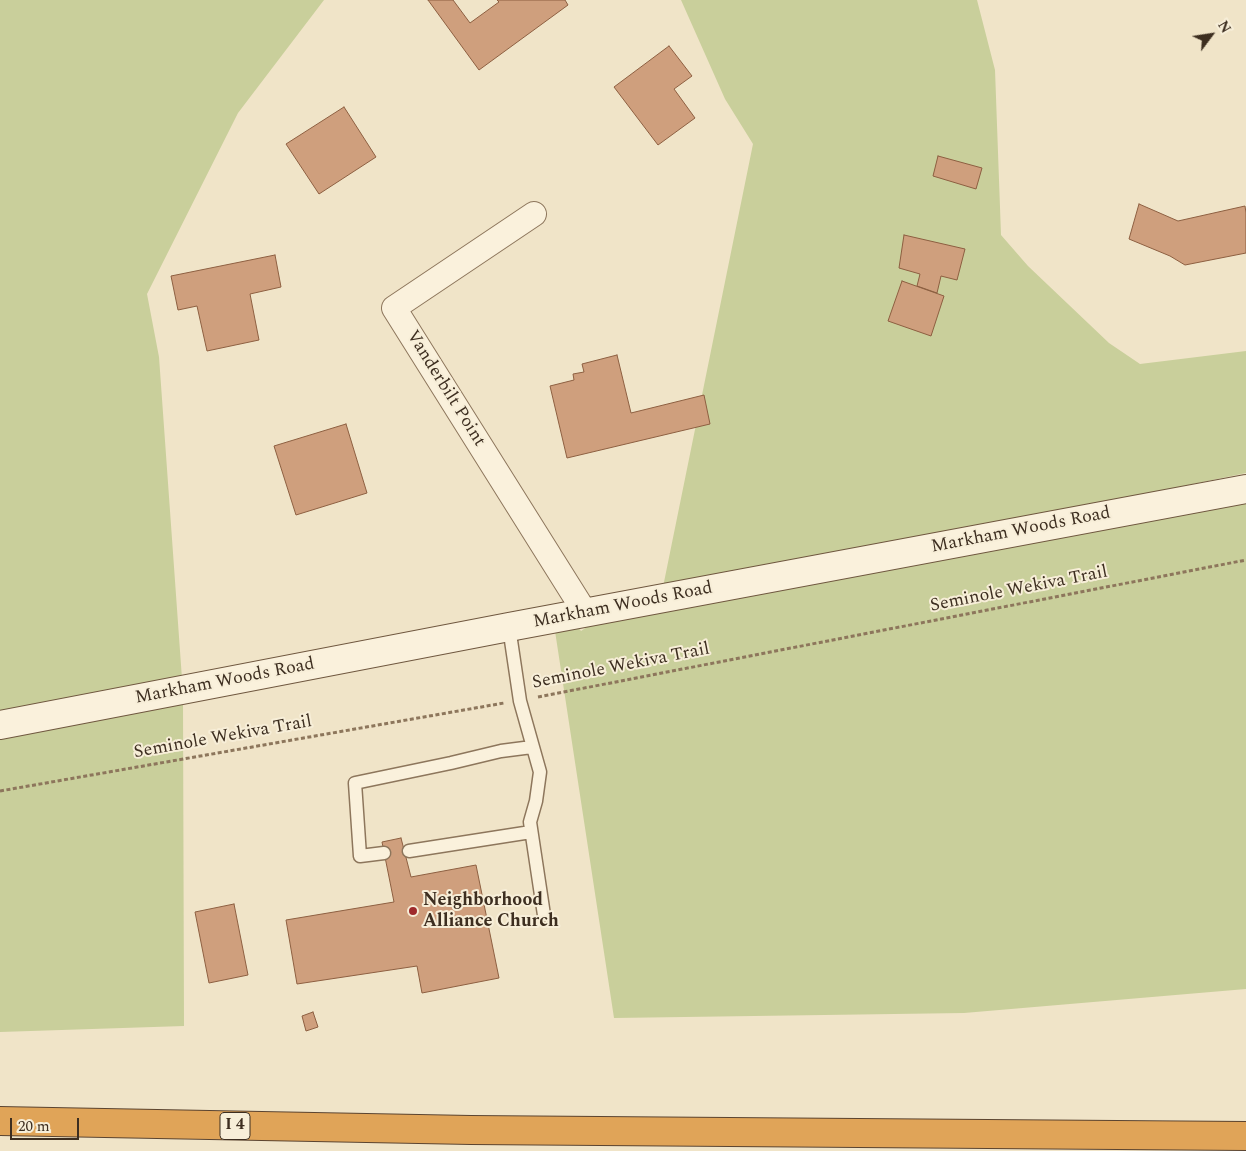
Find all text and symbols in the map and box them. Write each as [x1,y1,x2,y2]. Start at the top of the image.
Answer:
north arrow [1186,10,1236,60]
text: N [1212,17,1236,37]
street label: Vanderbilt Point [401,327,489,451]
street label: Markham Woods Road [930,503,1112,559]
street label: Seminole Wekiva Trail [928,562,1110,618]
street label: Markham Woods Road [532,578,714,634]
street label: Seminole Wekiva Trail [530,639,712,695]
street label: Markham Woods Road [134,654,316,710]
street label: Seminole Wekiva Trail [132,712,314,764]
place label: Neighborhood Alliance Church [423,890,559,932]
marker: Neighborhood Alliance Church [407,905,419,917]
scale bar [12,1108,81,1140]
road number: I 4 [220,1112,250,1140]
text: 20 m [18,1115,50,1138]

